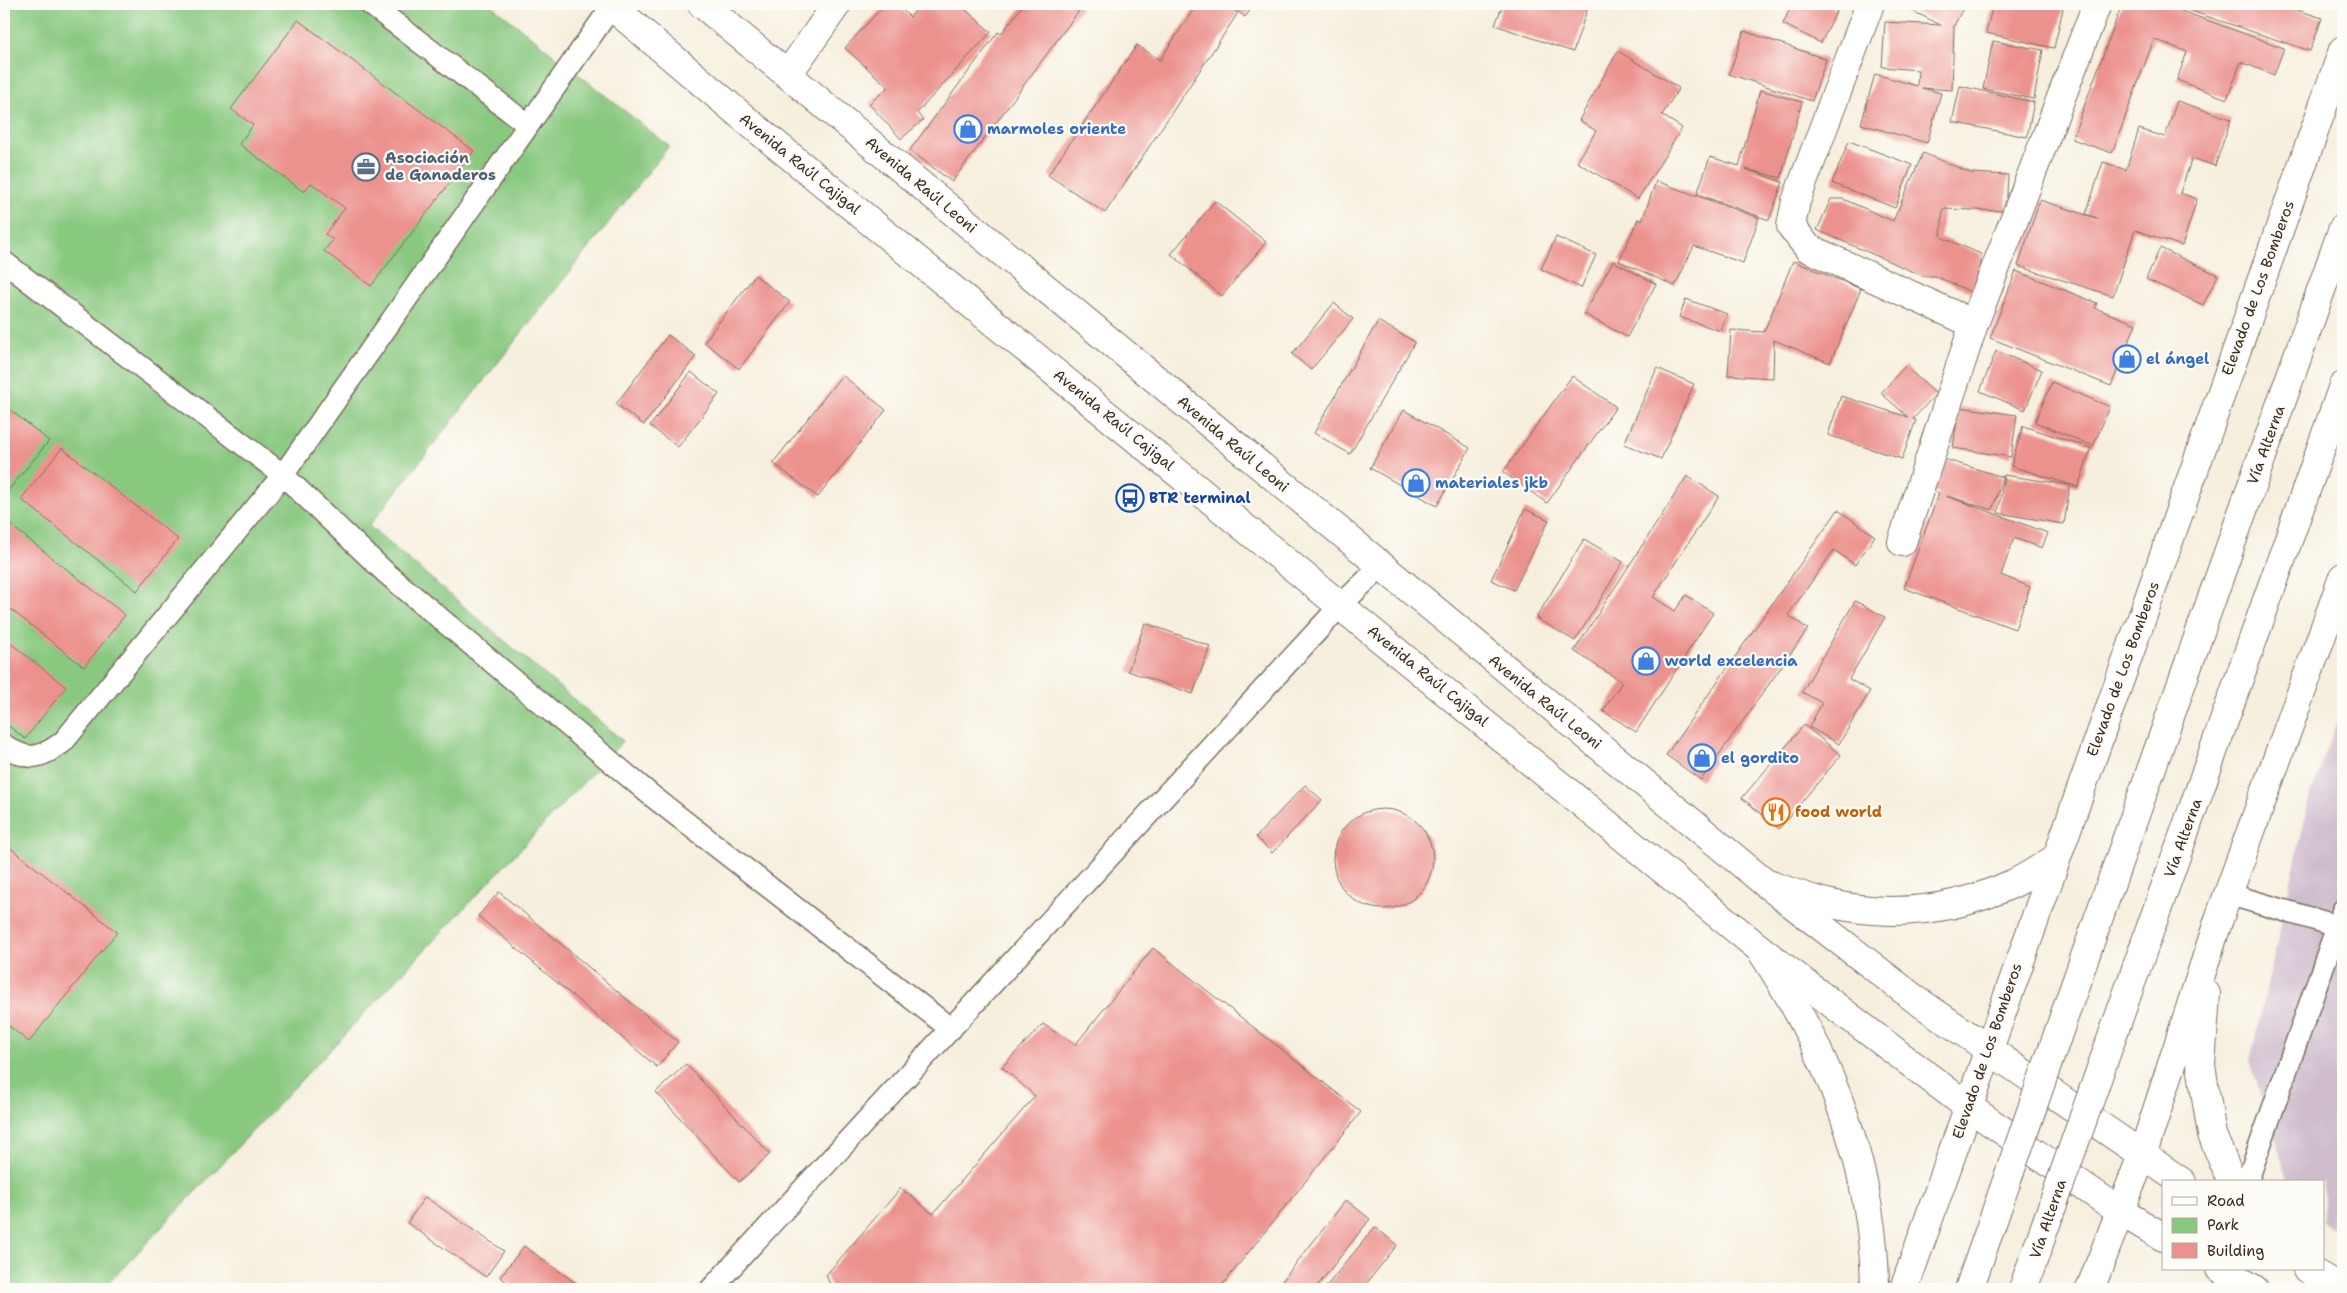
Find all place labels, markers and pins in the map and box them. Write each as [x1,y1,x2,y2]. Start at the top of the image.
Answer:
shop icon: marmoles oriente [953,114,983,144]
place label: marmoles oriente [987,119,1126,139]
place label: Asociación de Ganaderos [385,148,496,185]
office icon: Asociación de Ganaderos [351,152,381,182]
shop icon: el ángel [2112,344,2142,374]
place label: el ángel [2146,349,2209,369]
shop icon: materiales jkb [1401,468,1431,498]
place label: materiales jkb [1435,473,1548,493]
bus stop icon: BTR terminal [1115,483,1145,513]
place label: BTR terminal [1149,488,1251,508]
shop icon: world excelencia [1631,646,1661,676]
place label: world excelencia [1665,651,1798,671]
shop icon: el gordito [1687,743,1717,773]
place label: el gordito [1721,748,1799,768]
restaurant icon: food world [1761,797,1791,827]
place label: food world [1795,802,1882,822]

